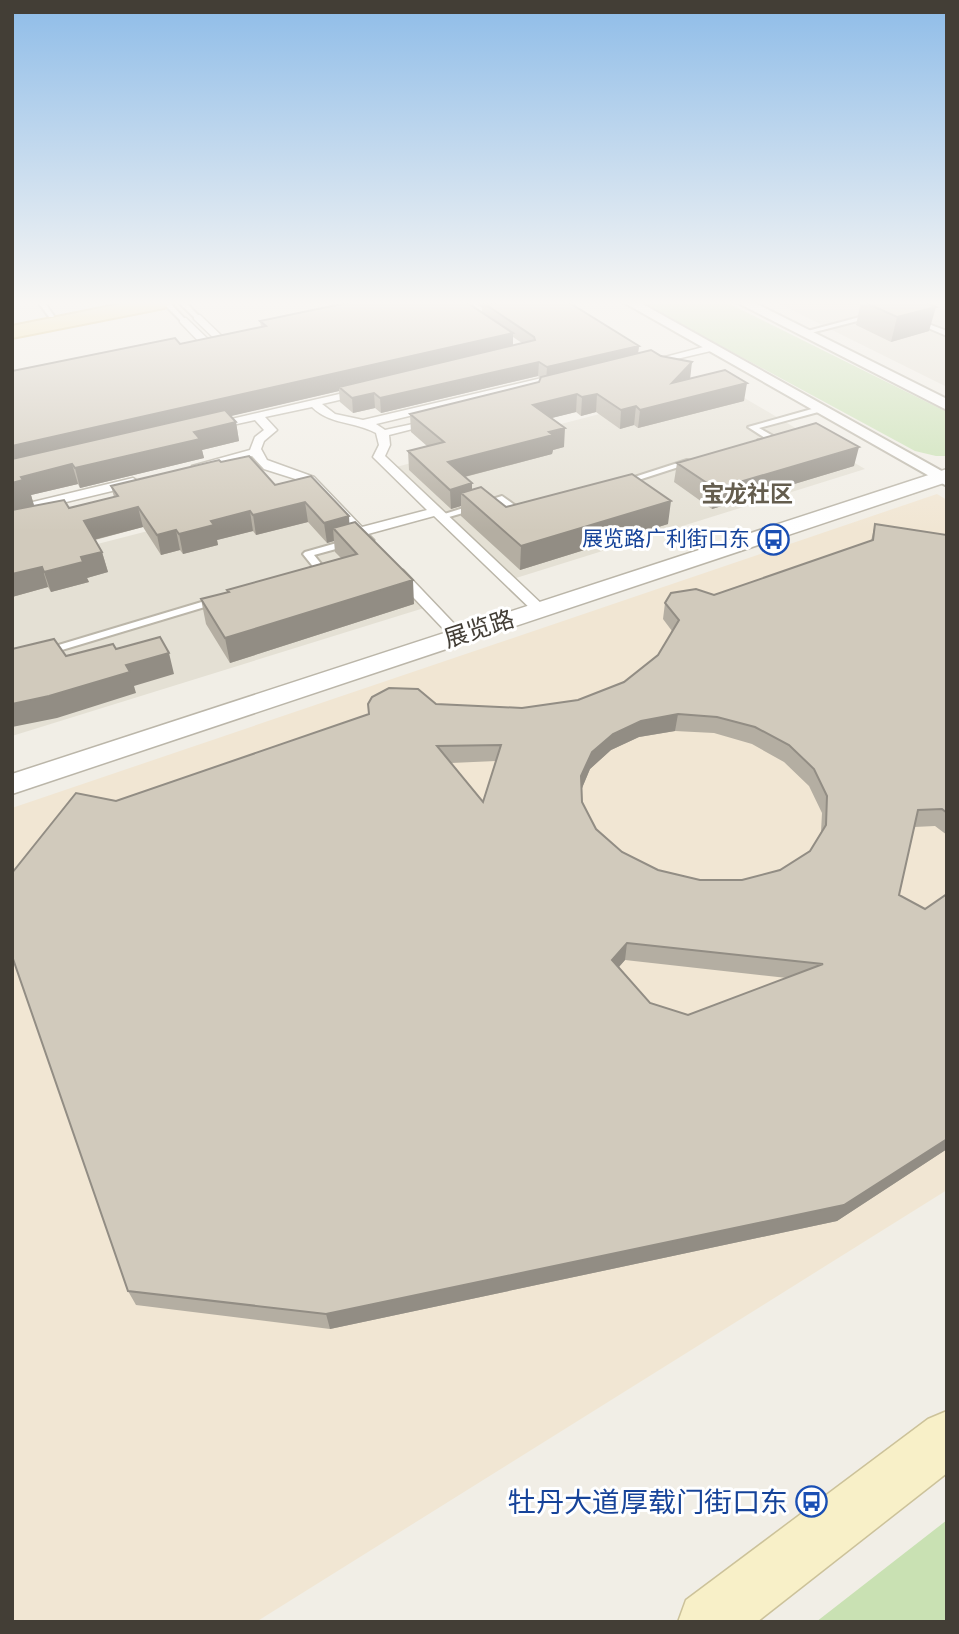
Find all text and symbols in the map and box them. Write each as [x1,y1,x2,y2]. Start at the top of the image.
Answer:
district label: 宝龙社区 [701,482,793,511]
bus stop icon: 展览路广利街口东 [756,522,790,556]
place label: 展览路广利街口东 [582,527,750,554]
street label: 展览路 [441,606,518,656]
bus stop icon: 牡丹大道厚载门街口东 [794,1485,828,1519]
place label: 牡丹大道厚载门街口东 [508,1487,788,1523]

